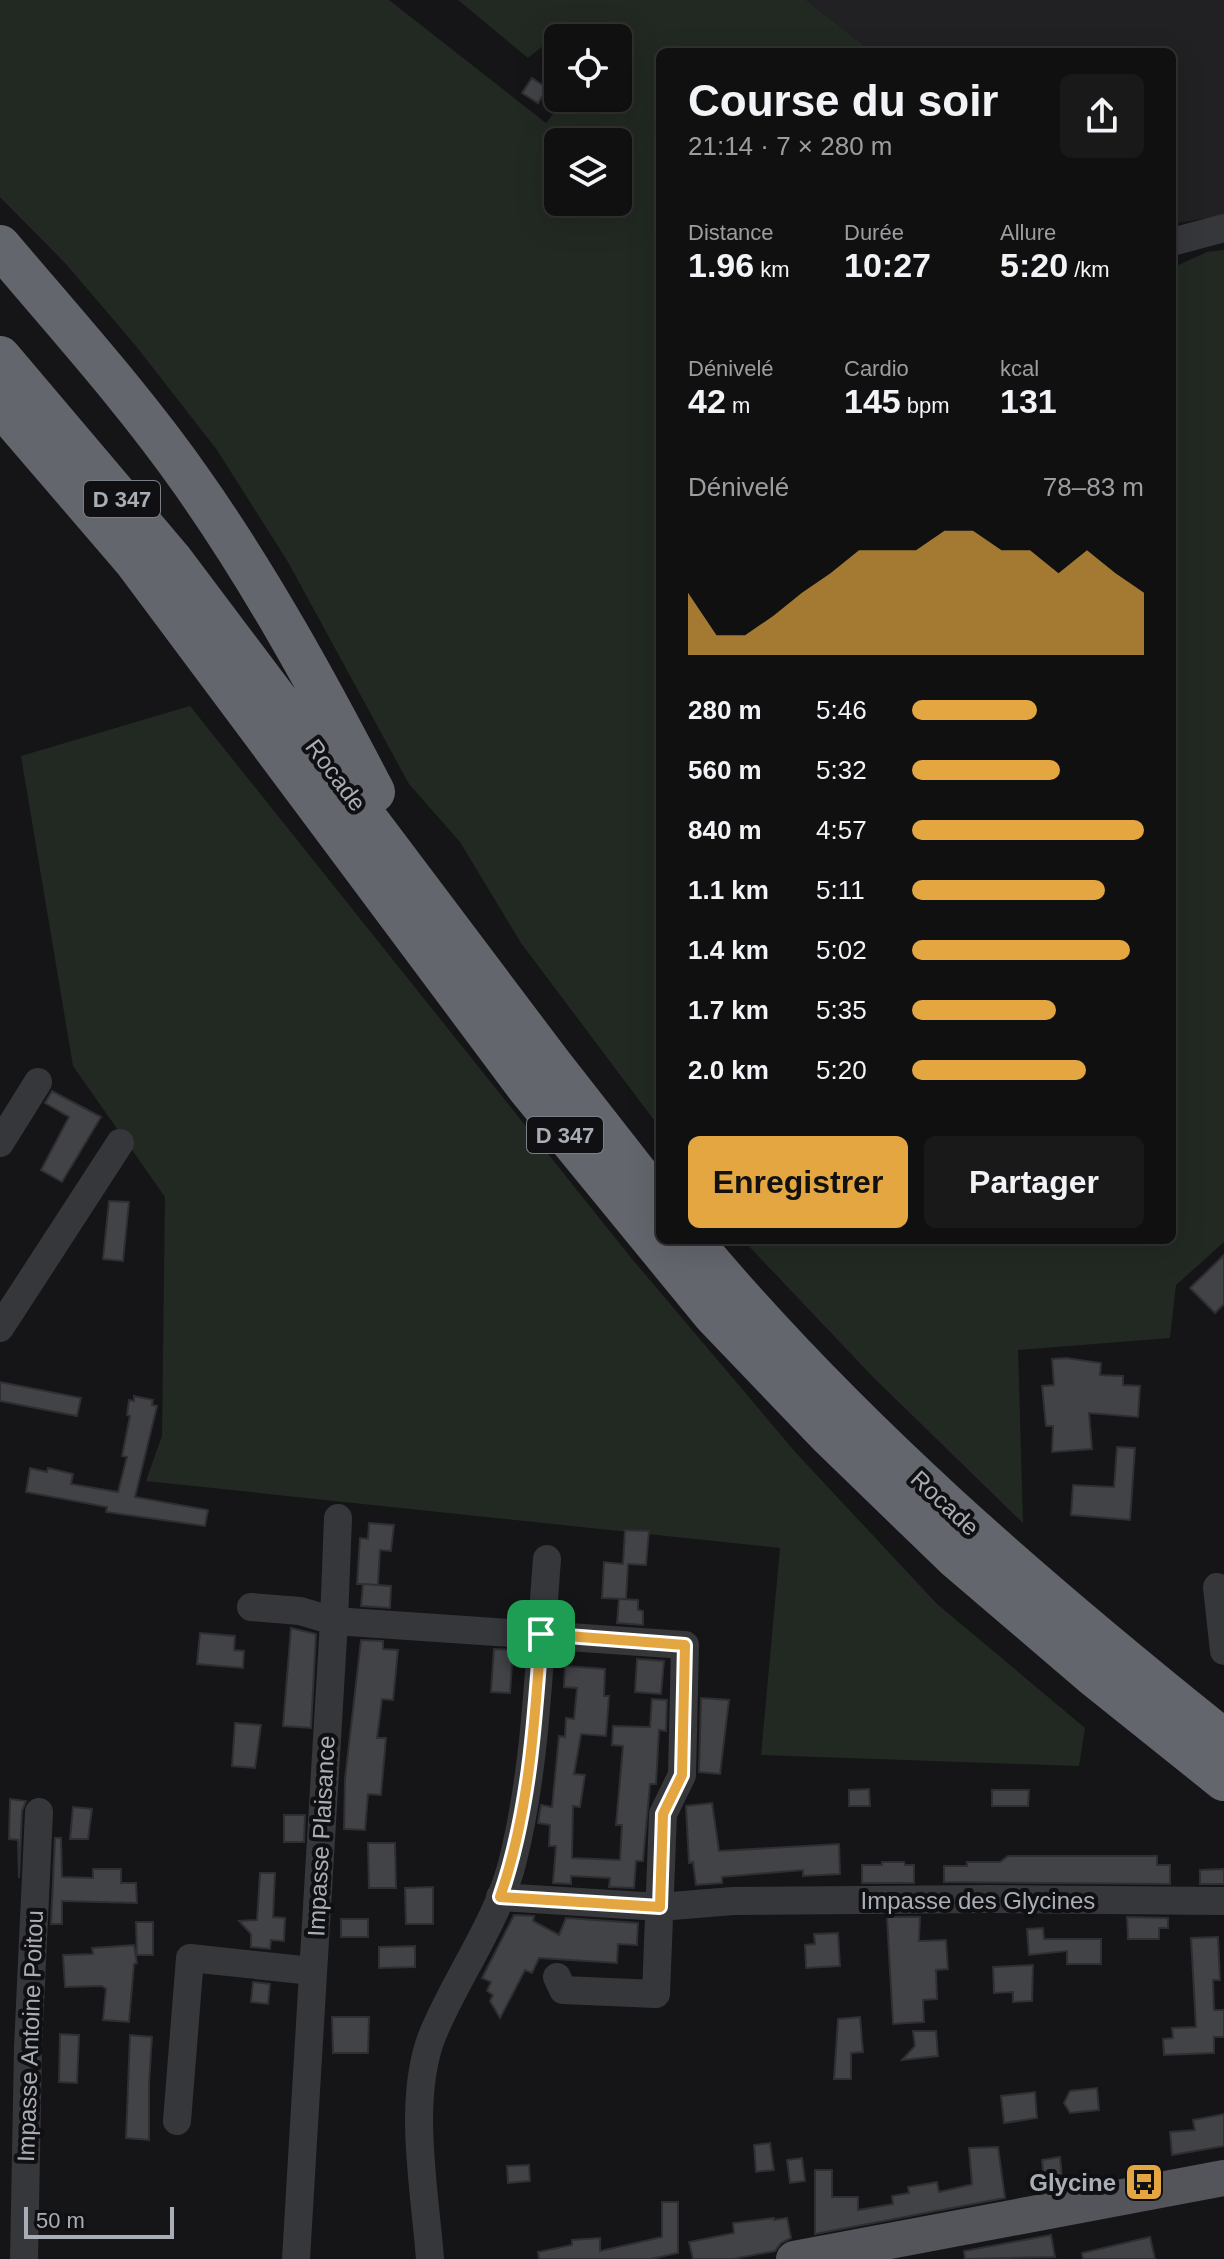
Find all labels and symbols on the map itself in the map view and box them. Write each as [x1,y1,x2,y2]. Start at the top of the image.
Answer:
road number: D 347 [84,481,160,517]
street label: Rocade [300,734,372,816]
road number: D 347 [527,1117,603,1153]
street label: Rocade [906,1465,984,1541]
pin [507,1600,575,1668]
street label: Impasse Plaisance [302,1735,340,1937]
street label: Impasse des Glycines [861,1887,1095,1914]
street label: Impasse Antoine Poitou [12,1910,48,2162]
bus stop icon: Glycine [1123,2161,1165,2203]
place label: Glycine [1029,2169,1116,2196]
scale bar [24,2203,174,2239]

